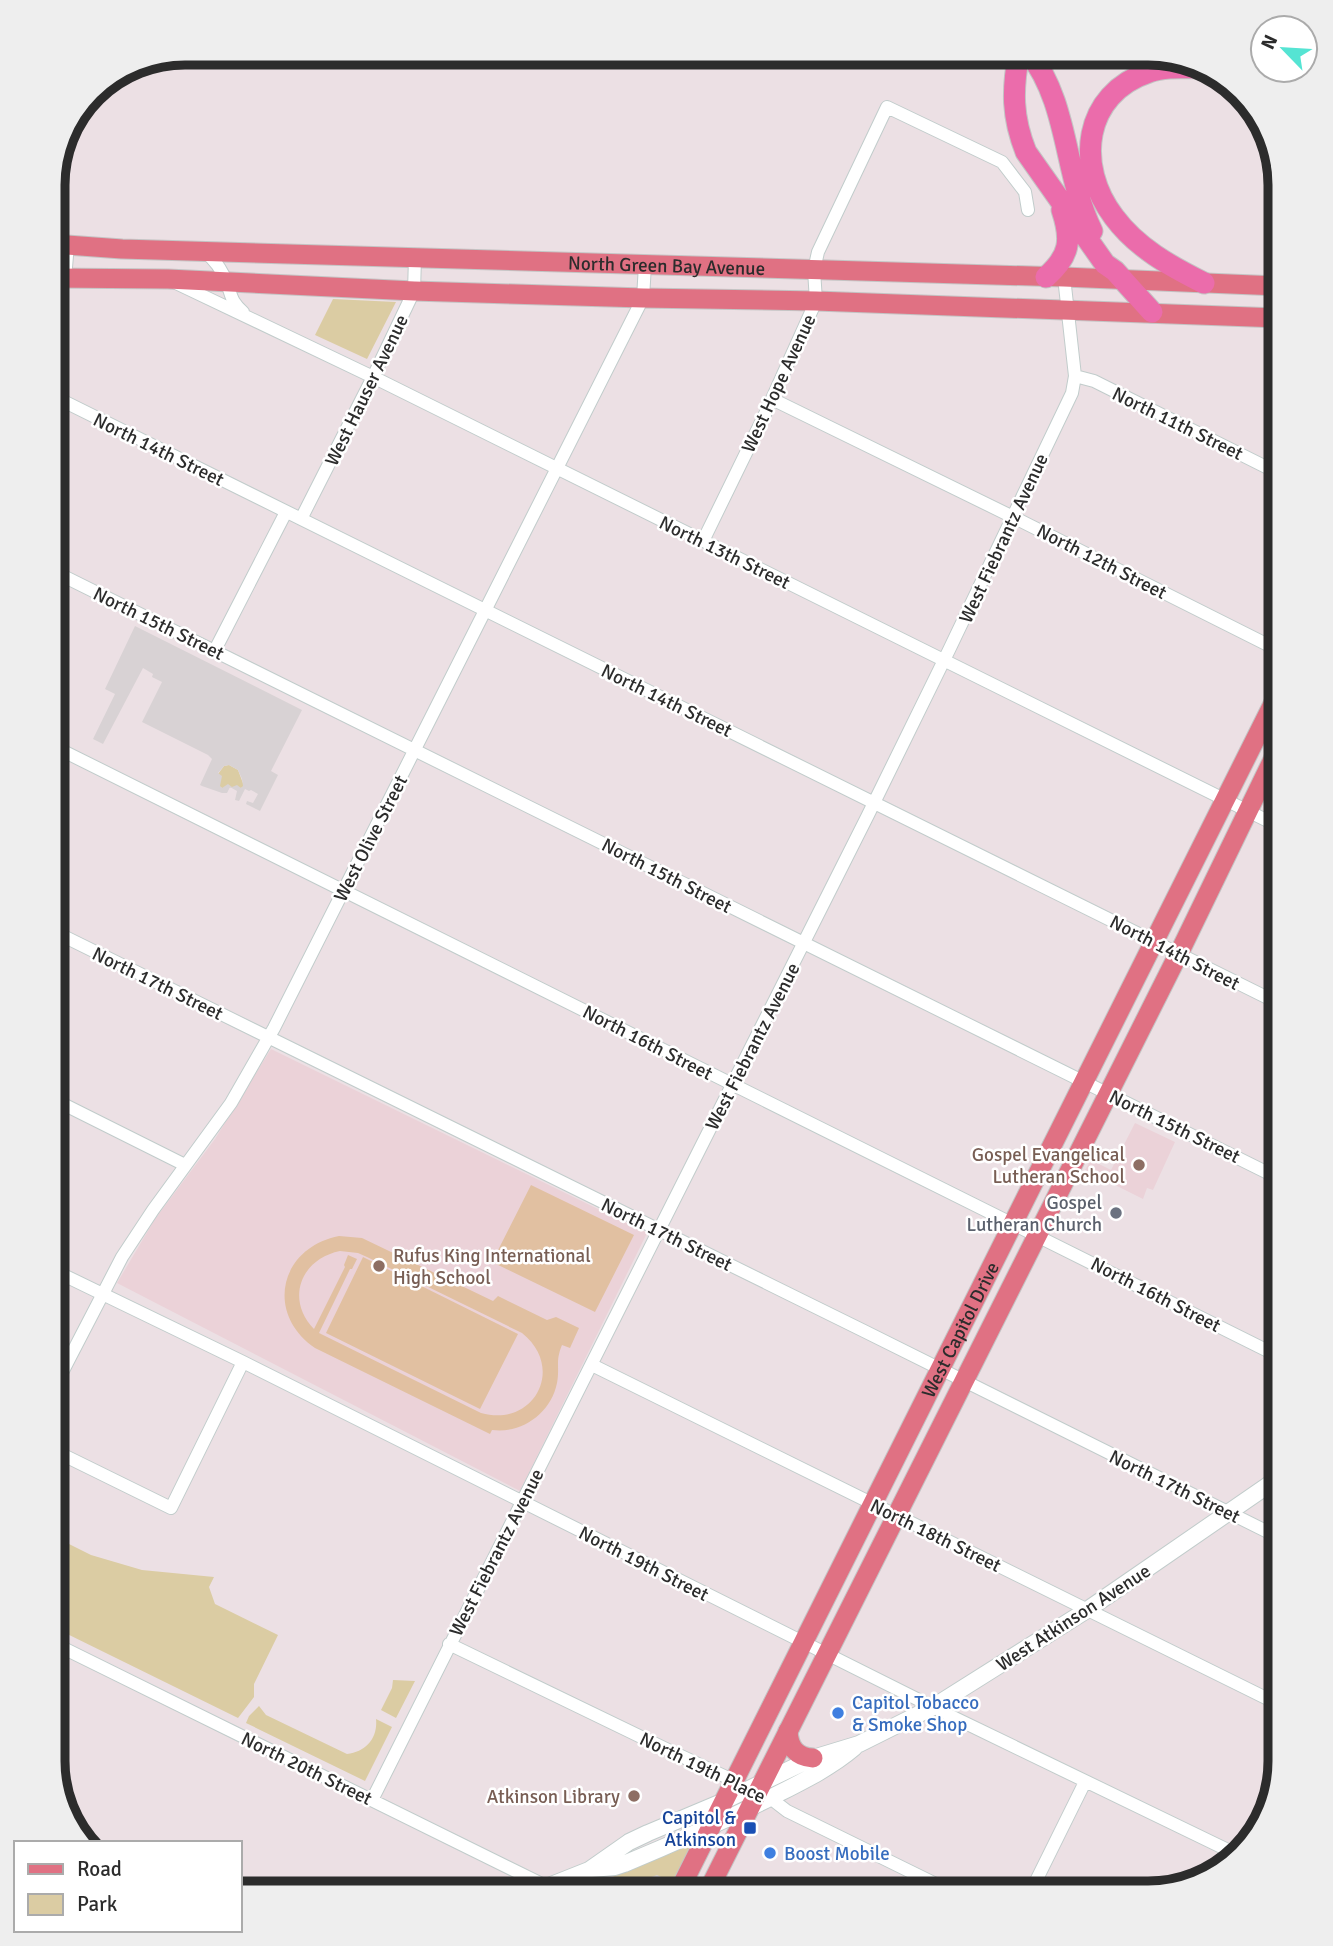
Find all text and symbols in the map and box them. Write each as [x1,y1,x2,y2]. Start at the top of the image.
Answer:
north arrow [1249,14,1319,84]
text: N [1256,31,1283,53]
street label: North Green Bay Avenue [568,251,766,281]
street label: West Hope Avenue [736,310,821,456]
street label: West Hauser Avenue [320,311,414,470]
street label: North 11th Street [1108,382,1247,466]
street label: North 14th Street [89,408,228,492]
street label: West Fiebrantz Avenue [954,450,1054,627]
street label: North 13th Street [655,511,794,595]
street label: North 12th Street [1033,519,1171,605]
street label: North 15th Street [89,582,228,666]
street label: North 14th Street [597,659,736,743]
street label: West Olive Street [329,771,413,906]
street label: North 15th Street [598,833,736,919]
street label: North 14th Street [1106,910,1244,996]
street label: North 17th Street [88,942,227,1026]
street label: West Fiebrantz Avenue [700,959,805,1134]
street label: North 16th Street [579,1000,717,1086]
street label: North 15th Street [1105,1085,1244,1169]
place label: Gospel Evangelical Lutheran School [972,1143,1125,1189]
marker: Gospel Evangelical Lutheran School [1131,1157,1147,1173]
place label: Gospel Lutheran Church [966,1191,1102,1237]
street label: North 17th Street [597,1193,736,1277]
marker: Gospel Lutheran Church [1108,1205,1124,1221]
place label: Rufus King International High School [393,1244,591,1290]
street label: North 16th Street [1087,1252,1225,1338]
marker: Rufus King International High School [371,1258,387,1274]
street label: West Capitol Drive [917,1258,1005,1402]
street label: North 17th Street [1105,1445,1244,1529]
street label: West Fiebrantz Avenue [444,1465,549,1640]
street label: North 18th Street [866,1494,1005,1578]
street label: North 19th Street [575,1521,713,1607]
street label: West Atkinson Avenue [992,1559,1155,1677]
place label: Capitol Tobacco & Smoke Shop [852,1691,979,1737]
marker: Capitol Tobacco & Smoke Shop [830,1705,846,1721]
street label: North 20th Street [237,1727,376,1811]
street label: North 19th Place [636,1727,770,1809]
place label: Atkinson Library [487,1785,620,1809]
marker: Atkinson Library [626,1788,642,1804]
place label: Capitol & Atkinson [662,1806,736,1852]
marker: Capitol & Atkinson [742,1820,758,1836]
legend [14,1841,242,1932]
place label: Boost Mobile [784,1842,890,1866]
marker: Boost Mobile [762,1845,778,1861]
text: Road [77,1856,122,1882]
text: Park [77,1891,118,1917]

